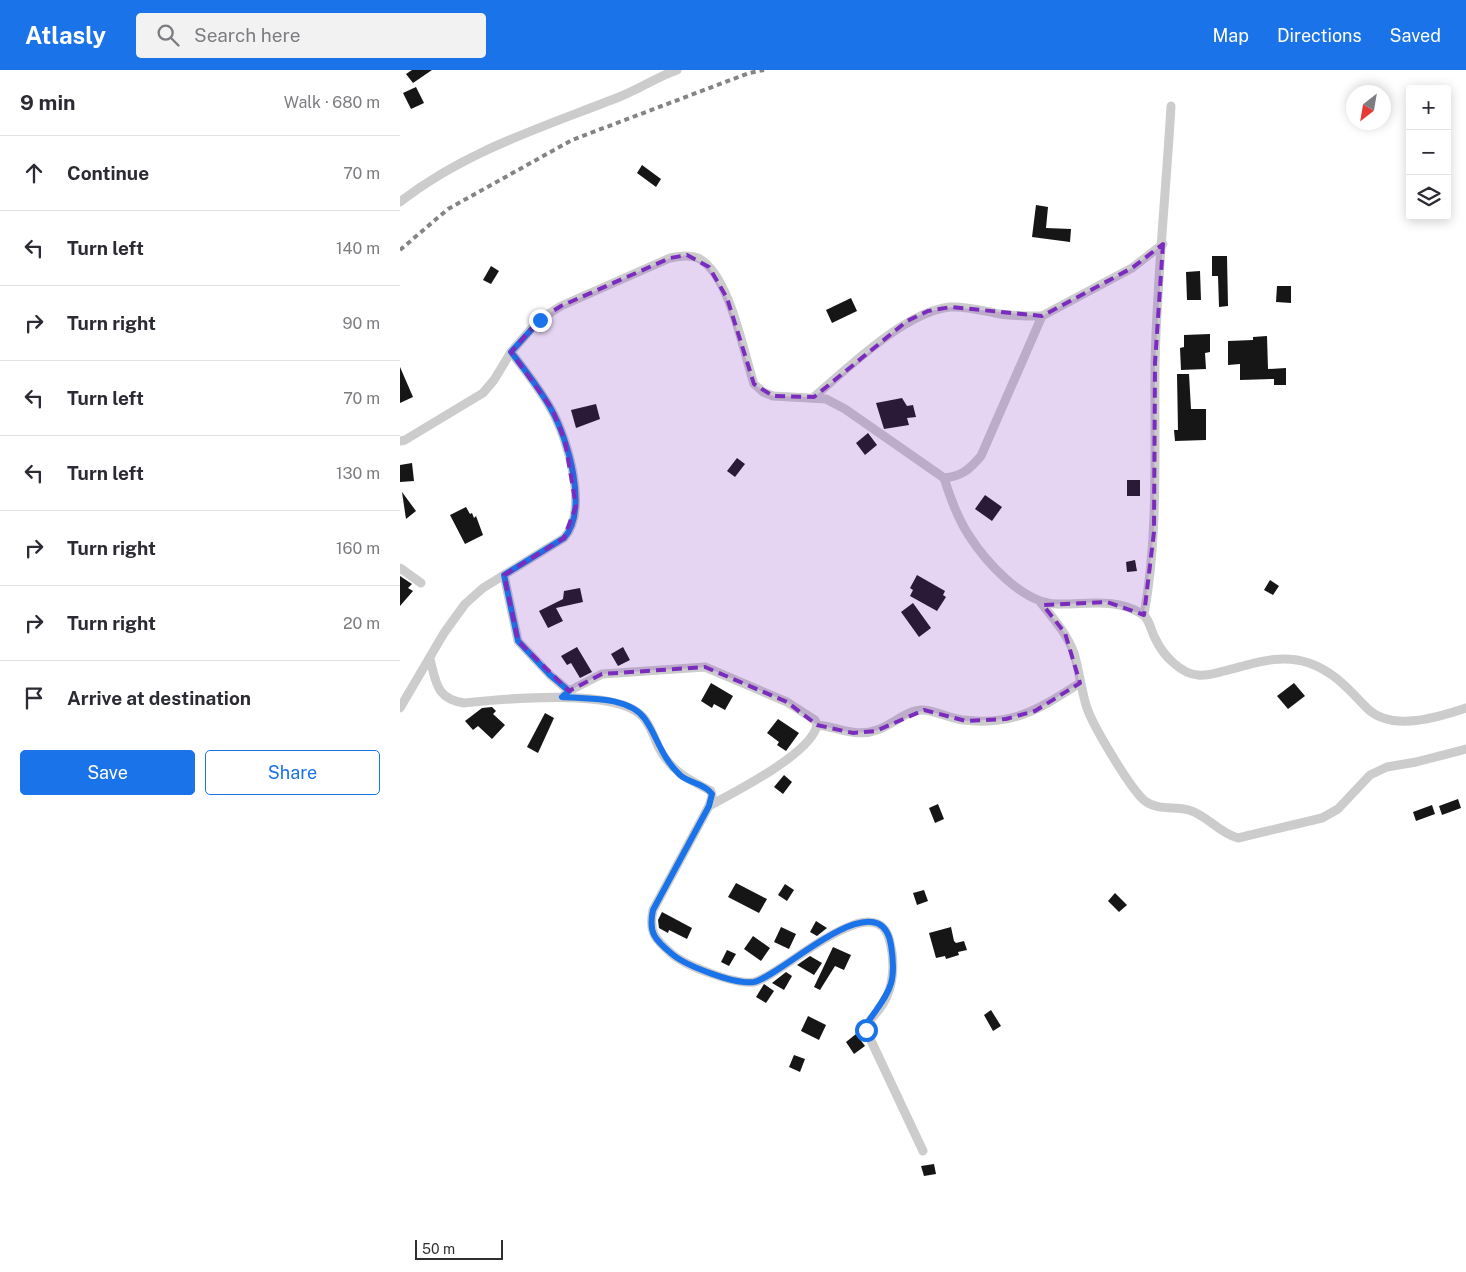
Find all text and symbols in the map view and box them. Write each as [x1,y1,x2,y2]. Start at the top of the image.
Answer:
search box [136,13,486,58]
text: Atlasly [25,21,106,49]
icon: search [154,21,182,49]
text: Search here [194,24,301,46]
text: Map [1212,25,1249,46]
text: Directions [1277,25,1362,46]
text: Saved [1390,25,1441,46]
north arrow [1346,85,1391,130]
map controls [1406,85,1451,220]
button: + [1406,85,1451,130]
text: 9 min [20,90,76,115]
text: Walk · 680 m [284,93,380,112]
button: − [1406,130,1451,175]
icon: ahead [20,159,48,187]
text: Continue [67,162,149,184]
text: 70 m [343,164,380,183]
button: layers [1406,175,1451,220]
icon: left [20,234,48,262]
text: Turn left [67,237,144,259]
text: 140 m [336,239,380,258]
icon: right [20,309,48,337]
route end [529,309,552,332]
text: Turn right [67,312,156,334]
text: 90 m [343,314,380,333]
icon: left [20,384,48,412]
text: Turn left [67,387,144,409]
text: 70 m [343,389,380,408]
icon: left [20,459,48,487]
text: Turn left [67,462,144,484]
text: 130 m [336,464,380,483]
icon: right [20,534,48,562]
text: Turn right [67,537,156,559]
text: 160 m [336,539,380,558]
icon: right [20,609,48,637]
text: Turn right [67,612,156,634]
text: 20 m [343,614,380,633]
icon: arrive [20,684,48,712]
text: Arrive at destination [67,687,251,709]
button: Save [20,750,195,795]
button: Share [205,750,380,795]
route start [855,1019,878,1042]
scale bar [415,1237,502,1260]
text: 50 m [422,1241,455,1257]

